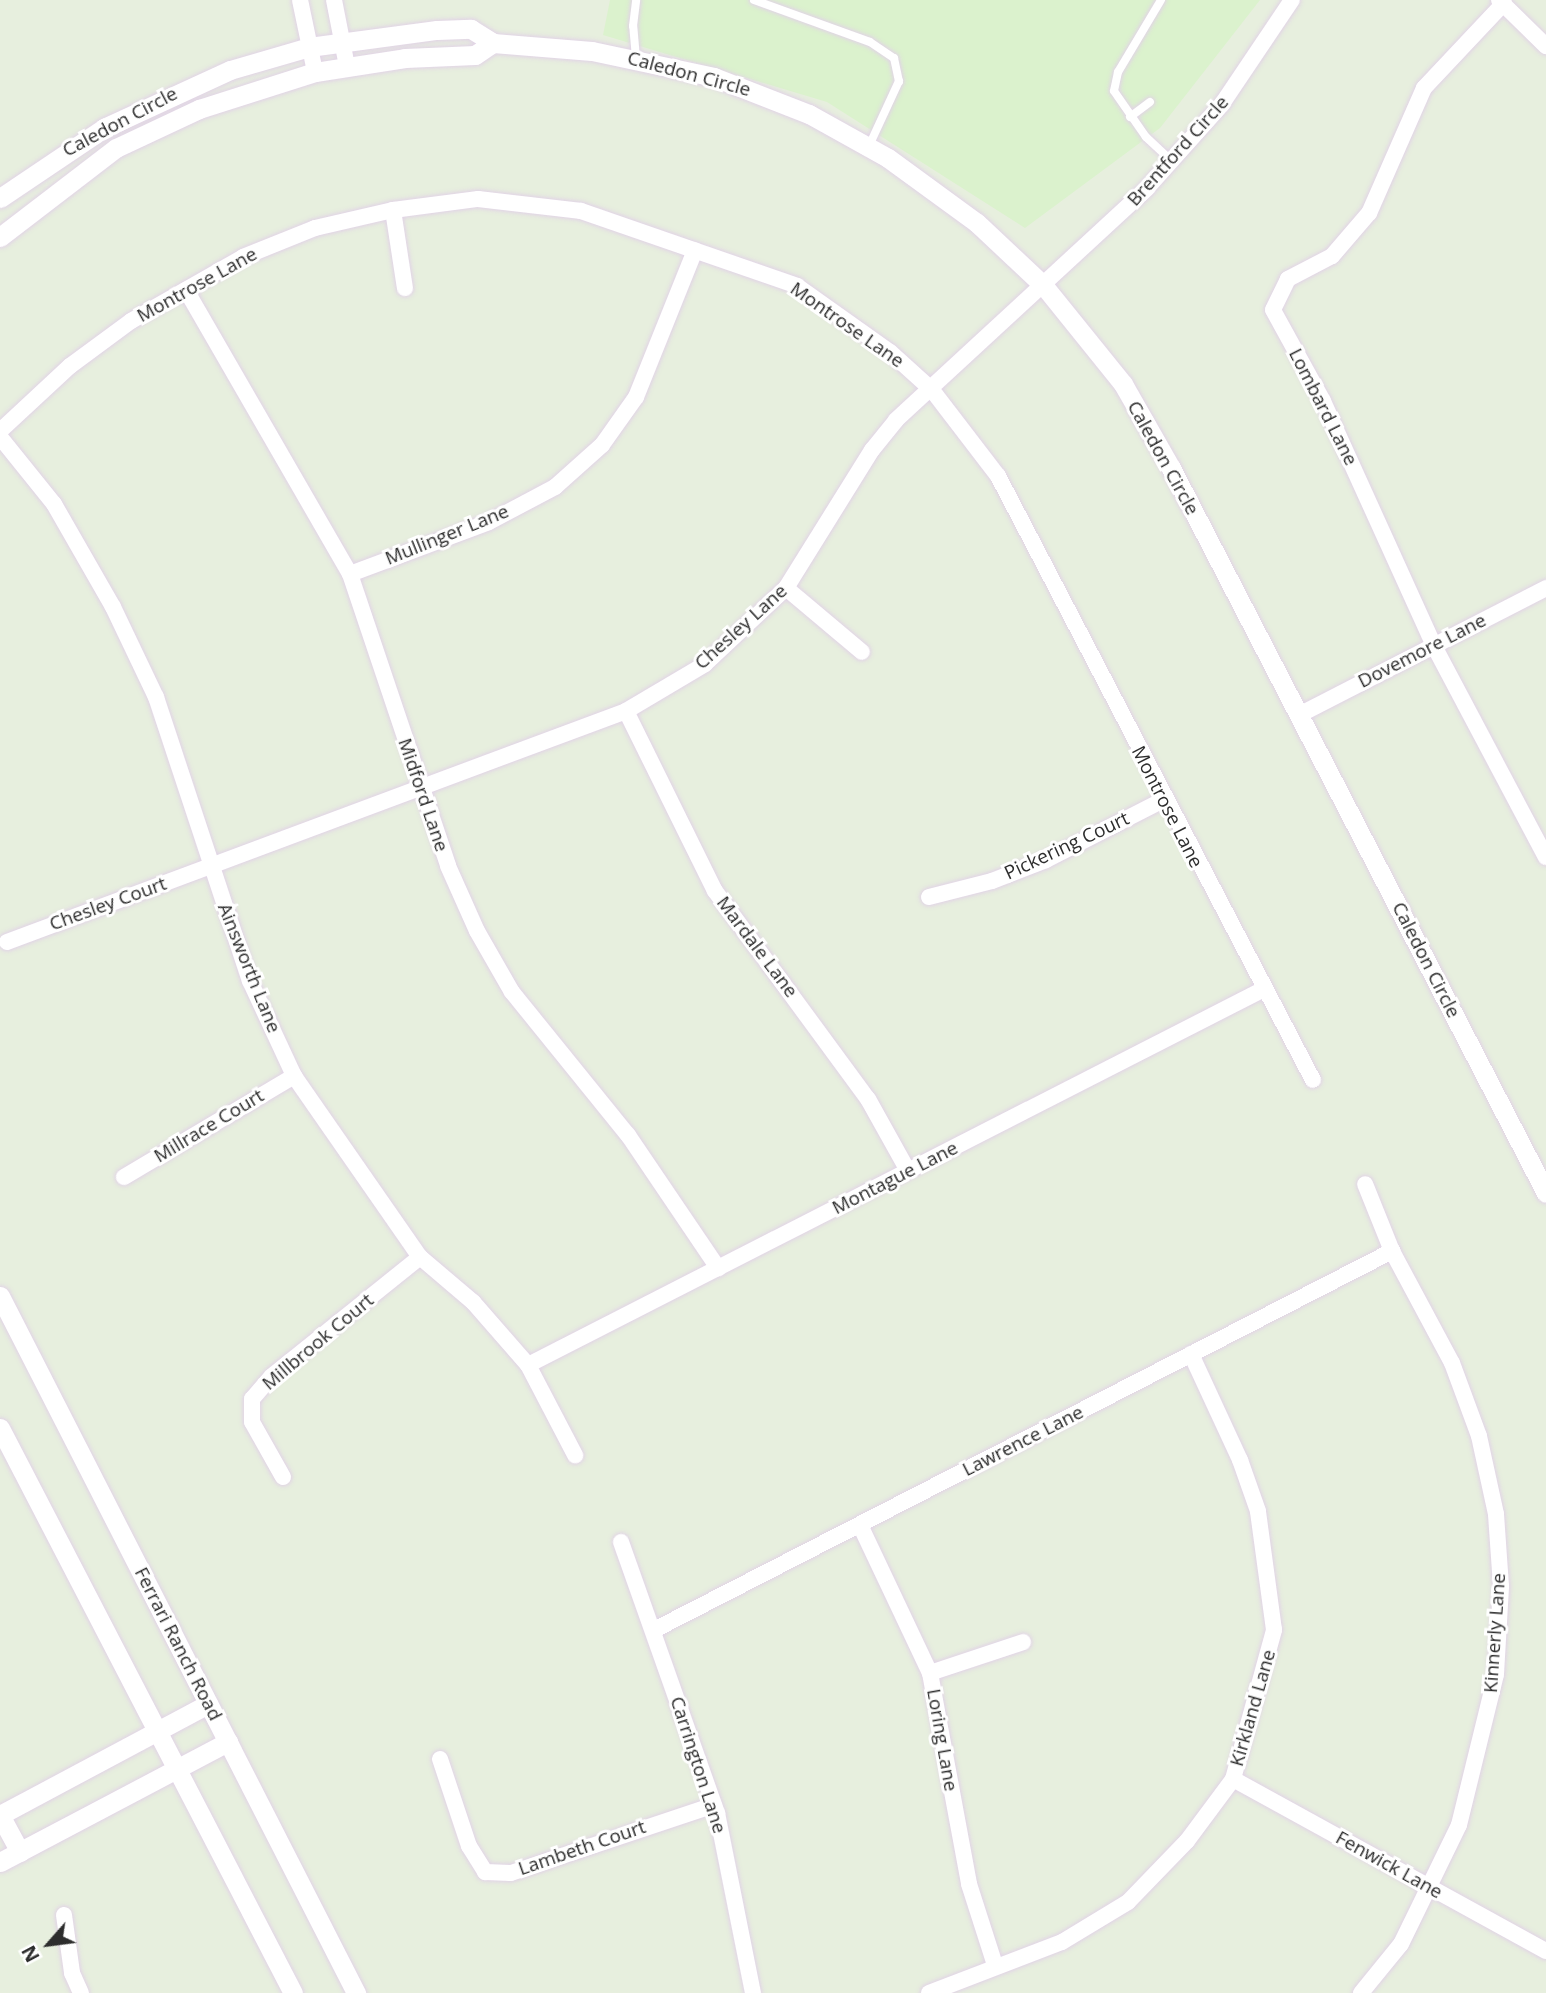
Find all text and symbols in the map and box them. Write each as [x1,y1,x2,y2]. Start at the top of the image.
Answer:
street label: Caledon Circle [625,47,753,101]
street label: Caledon Circle [59,82,181,162]
street label: Brentford Circle [1123,91,1233,211]
street label: Montrose Lane [133,243,261,327]
street label: Montrose Lane [786,277,908,373]
street label: Lombard Lane [1284,345,1362,469]
street label: Caledon Circle [1122,397,1204,519]
street label: Mullinger Lane [382,500,512,570]
street label: Chesley Lane [690,580,792,674]
street label: Dovemore Lane [1354,609,1490,693]
street label: Midford Lane [393,735,453,855]
street label: Montrose Lane [1127,742,1207,872]
street label: Pickering Court [1001,807,1133,885]
street label: Chesley Court [46,872,170,936]
street label: Mardale Lane [712,892,802,1002]
street label: Caledon Circle [1387,898,1465,1022]
street label: Ainsworth Lane [213,900,285,1036]
street label: Millrace Court [150,1084,268,1168]
street label: Montague Lane [828,1137,962,1219]
street label: Millbrook Court [258,1289,378,1395]
street label: Lawrence Lane [959,1401,1087,1481]
street label: Ferrari Ranch Road [129,1564,227,1724]
street label: Kinnerly Lane [1479,1572,1511,1694]
street label: Kirkland Lane [1225,1647,1281,1769]
street label: Loring Lane [922,1687,962,1793]
street label: Carrington Lane [665,1694,731,1836]
street label: Lambeth Court [515,1816,649,1880]
street label: Fenwick Lane [1332,1826,1446,1904]
north arrow [14,1909,84,1979]
text: N [15,1941,46,1967]

